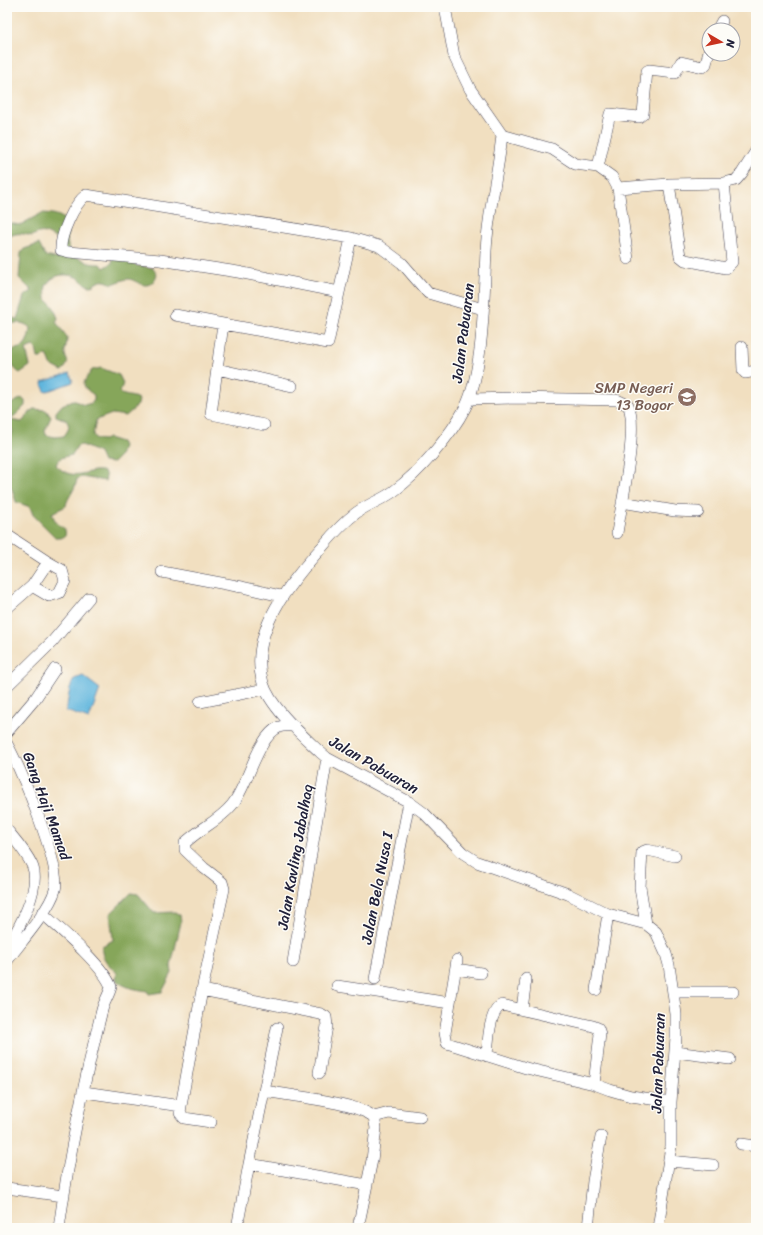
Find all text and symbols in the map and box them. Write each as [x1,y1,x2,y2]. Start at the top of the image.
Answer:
north arrow [701,22,741,62]
text: N [720,37,741,49]
street label: Jalan Pabuaran [444,282,482,385]
place label: SMP Negeri 13 Bogor [595,375,674,418]
school or university icon: SMP Negeri 13 Bogor [676,386,698,408]
street label: Jalan Pabuaran [323,728,424,801]
street label: Gang Haji Mamad [15,748,79,865]
street label: Jalan Kavling Jabalhaq [269,782,321,933]
street label: Jalan Bela Nusa I [353,829,401,947]
street label: Jalan Pabuaran [643,1013,673,1114]

